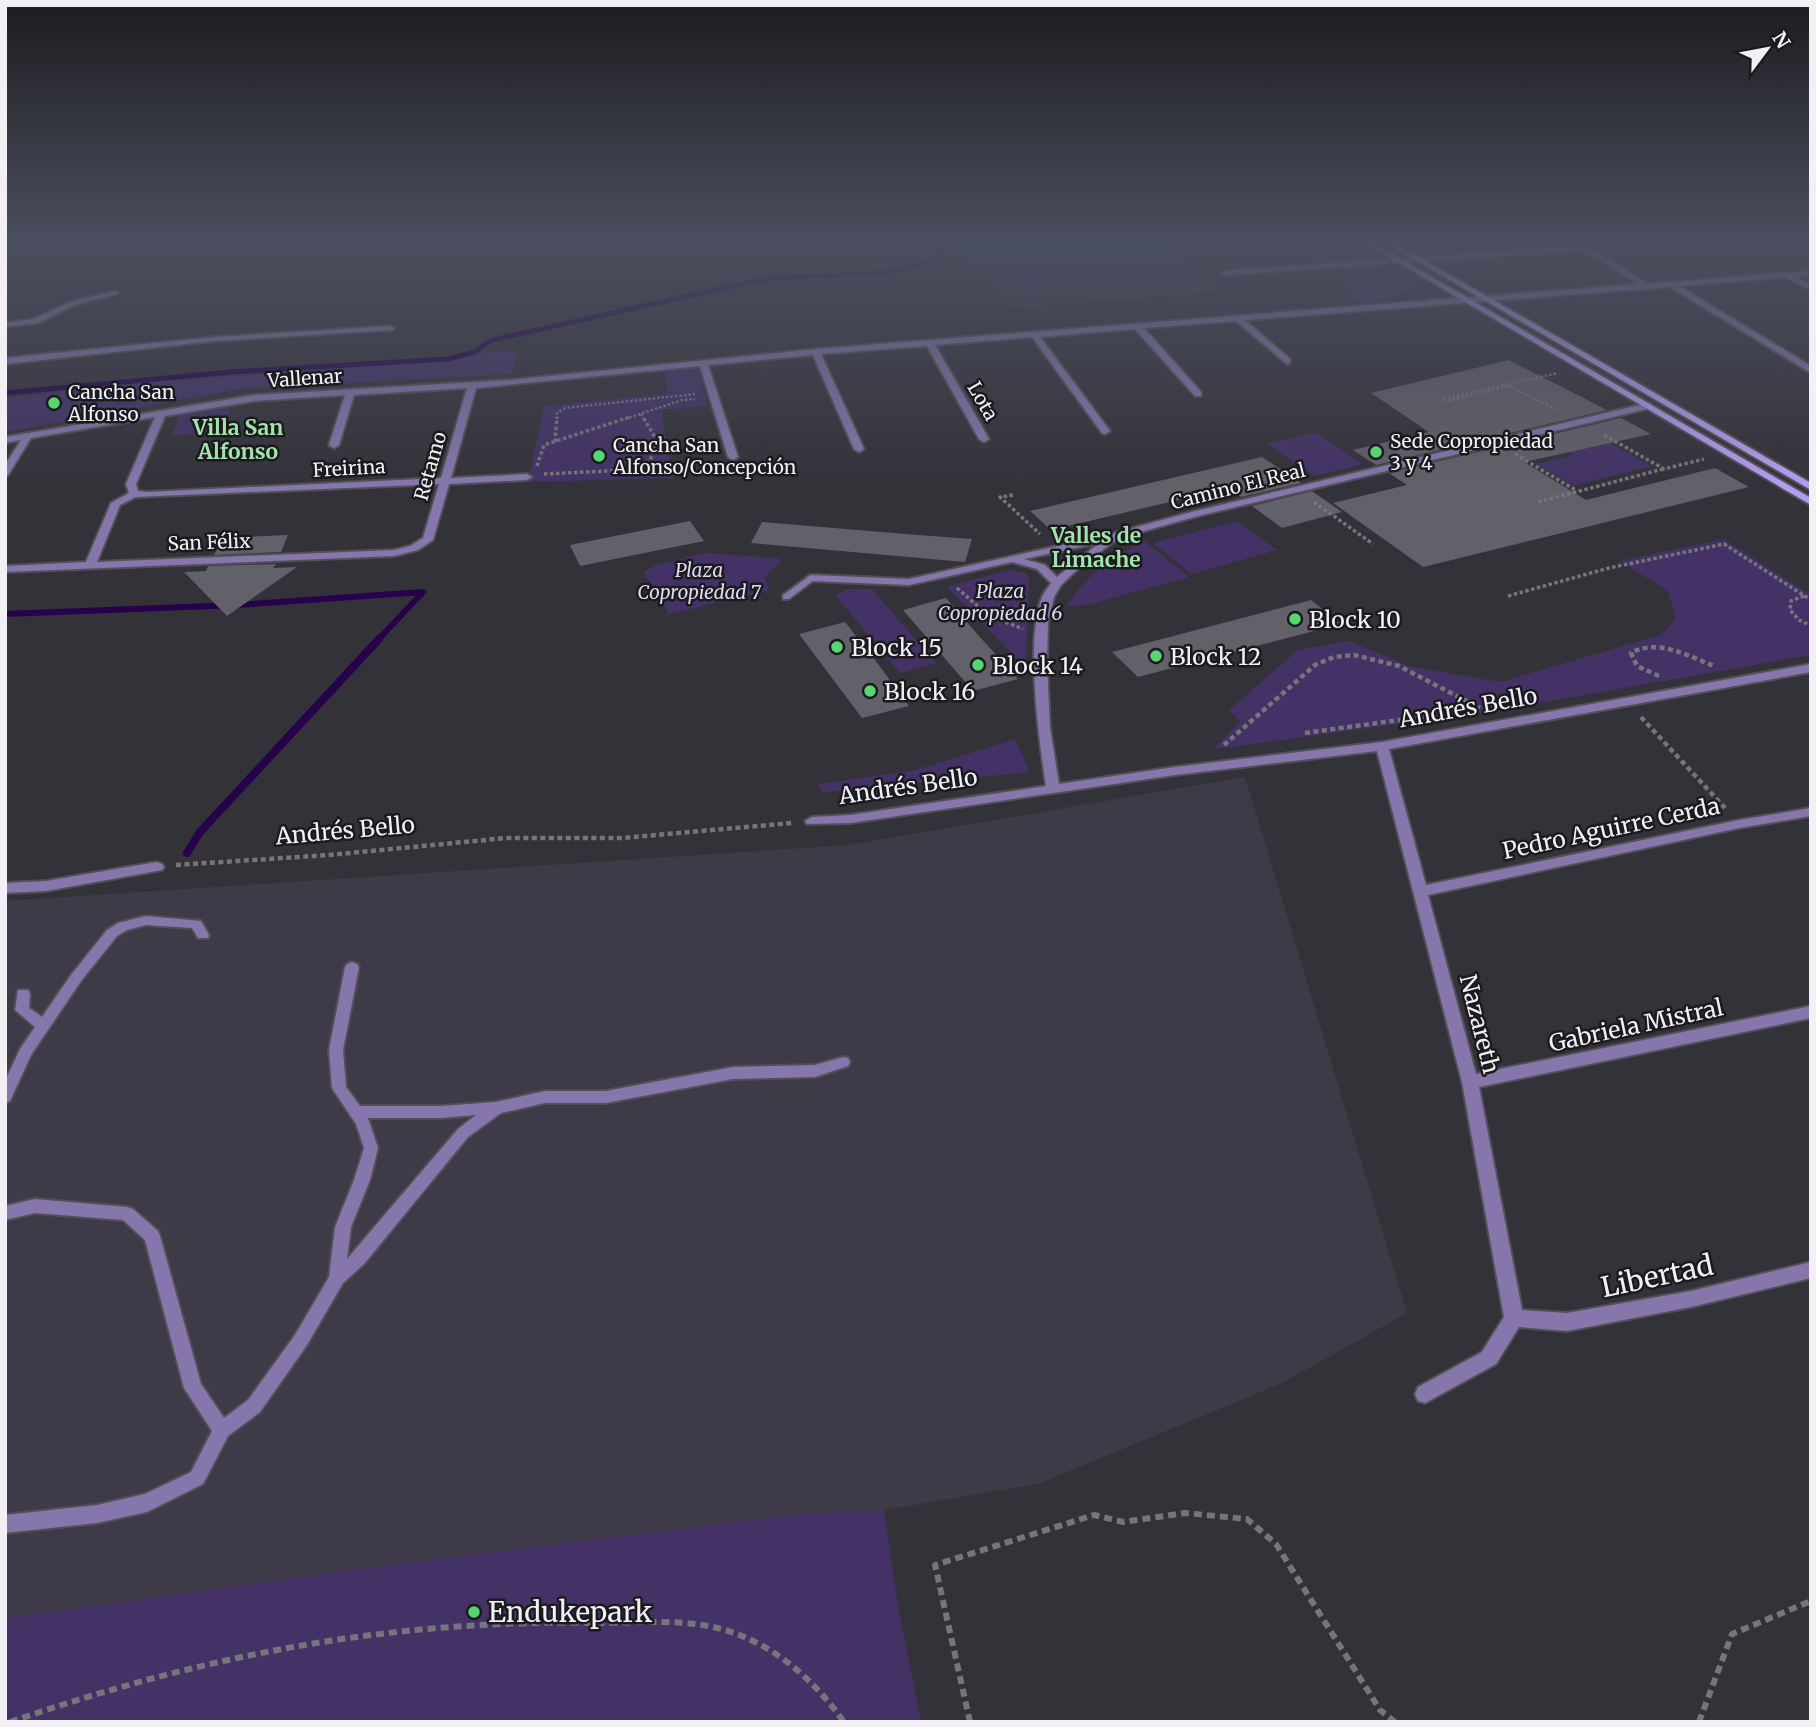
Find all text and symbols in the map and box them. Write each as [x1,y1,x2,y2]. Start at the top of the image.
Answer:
north arrow [1732,14,1802,84]
text: N [1767,27,1796,53]
street label: Vallenar [266,363,344,393]
street label: Lota [962,377,1004,425]
place label: Cancha San Alfonso [67,380,175,426]
marker: Cancha San Alfonso [46,395,62,411]
district label: Villa San Alfonso [192,414,283,465]
street label: Retamo [409,429,451,503]
place label: Sede Copropiedad 3 y 4 [1390,429,1553,475]
place label: Cancha San Alfonso/Concepción [612,433,797,479]
marker: Sede Copropiedad 3 y 4 [1368,444,1384,460]
marker: Cancha San Alfonso/Concepción [591,448,607,464]
street label: Freirina [312,454,386,482]
street label: Camino El Real [1168,458,1308,514]
district label: Valles de Limache [1050,522,1141,573]
street label: San Félix [167,529,252,555]
park label: Plaza Copropiedad 7 [637,558,762,604]
park label: Plaza Copropiedad 6 [938,579,1062,625]
place label: Block 10 [1309,605,1401,634]
marker: Block 10 [1287,611,1303,627]
place label: Block 15 [851,633,942,662]
marker: Block 15 [829,639,845,655]
place label: Block 12 [1170,642,1262,671]
marker: Block 12 [1148,648,1164,664]
place label: Block 14 [992,651,1083,680]
marker: Block 14 [970,657,986,673]
place label: Block 16 [884,677,975,706]
street label: Andrés Bello [1396,681,1539,734]
marker: Block 16 [862,683,878,699]
street label: Andrés Bello [836,762,979,810]
street label: Pedro Aguirre Cerda [1500,791,1722,865]
street label: Andrés Bello [273,809,416,851]
street label: Nazareth [1454,971,1506,1077]
street label: Gabriela Mistral [1546,992,1726,1058]
street label: Libertad [1598,1247,1717,1305]
place label: Endukepark [488,1594,652,1630]
marker: Endukepark [466,1604,482,1620]

